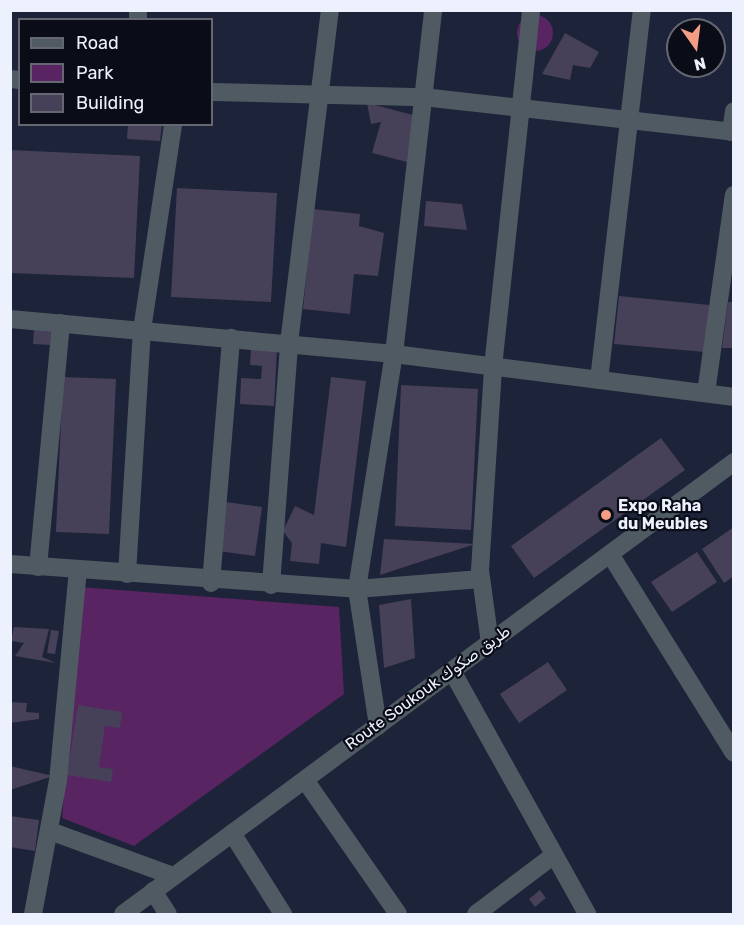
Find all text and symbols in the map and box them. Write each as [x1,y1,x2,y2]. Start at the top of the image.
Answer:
legend [18,18,213,126]
north arrow [666,18,726,78]
text: Road [76,32,119,54]
text: N [692,53,708,75]
text: Park [76,62,113,84]
text: Building [76,92,144,114]
place label: Expo Raha du Meubles [618,496,708,534]
marker: Expo Raha du Meubles [599,508,613,522]
street label: Route Soukouk طريق صكوك [342,622,514,754]

